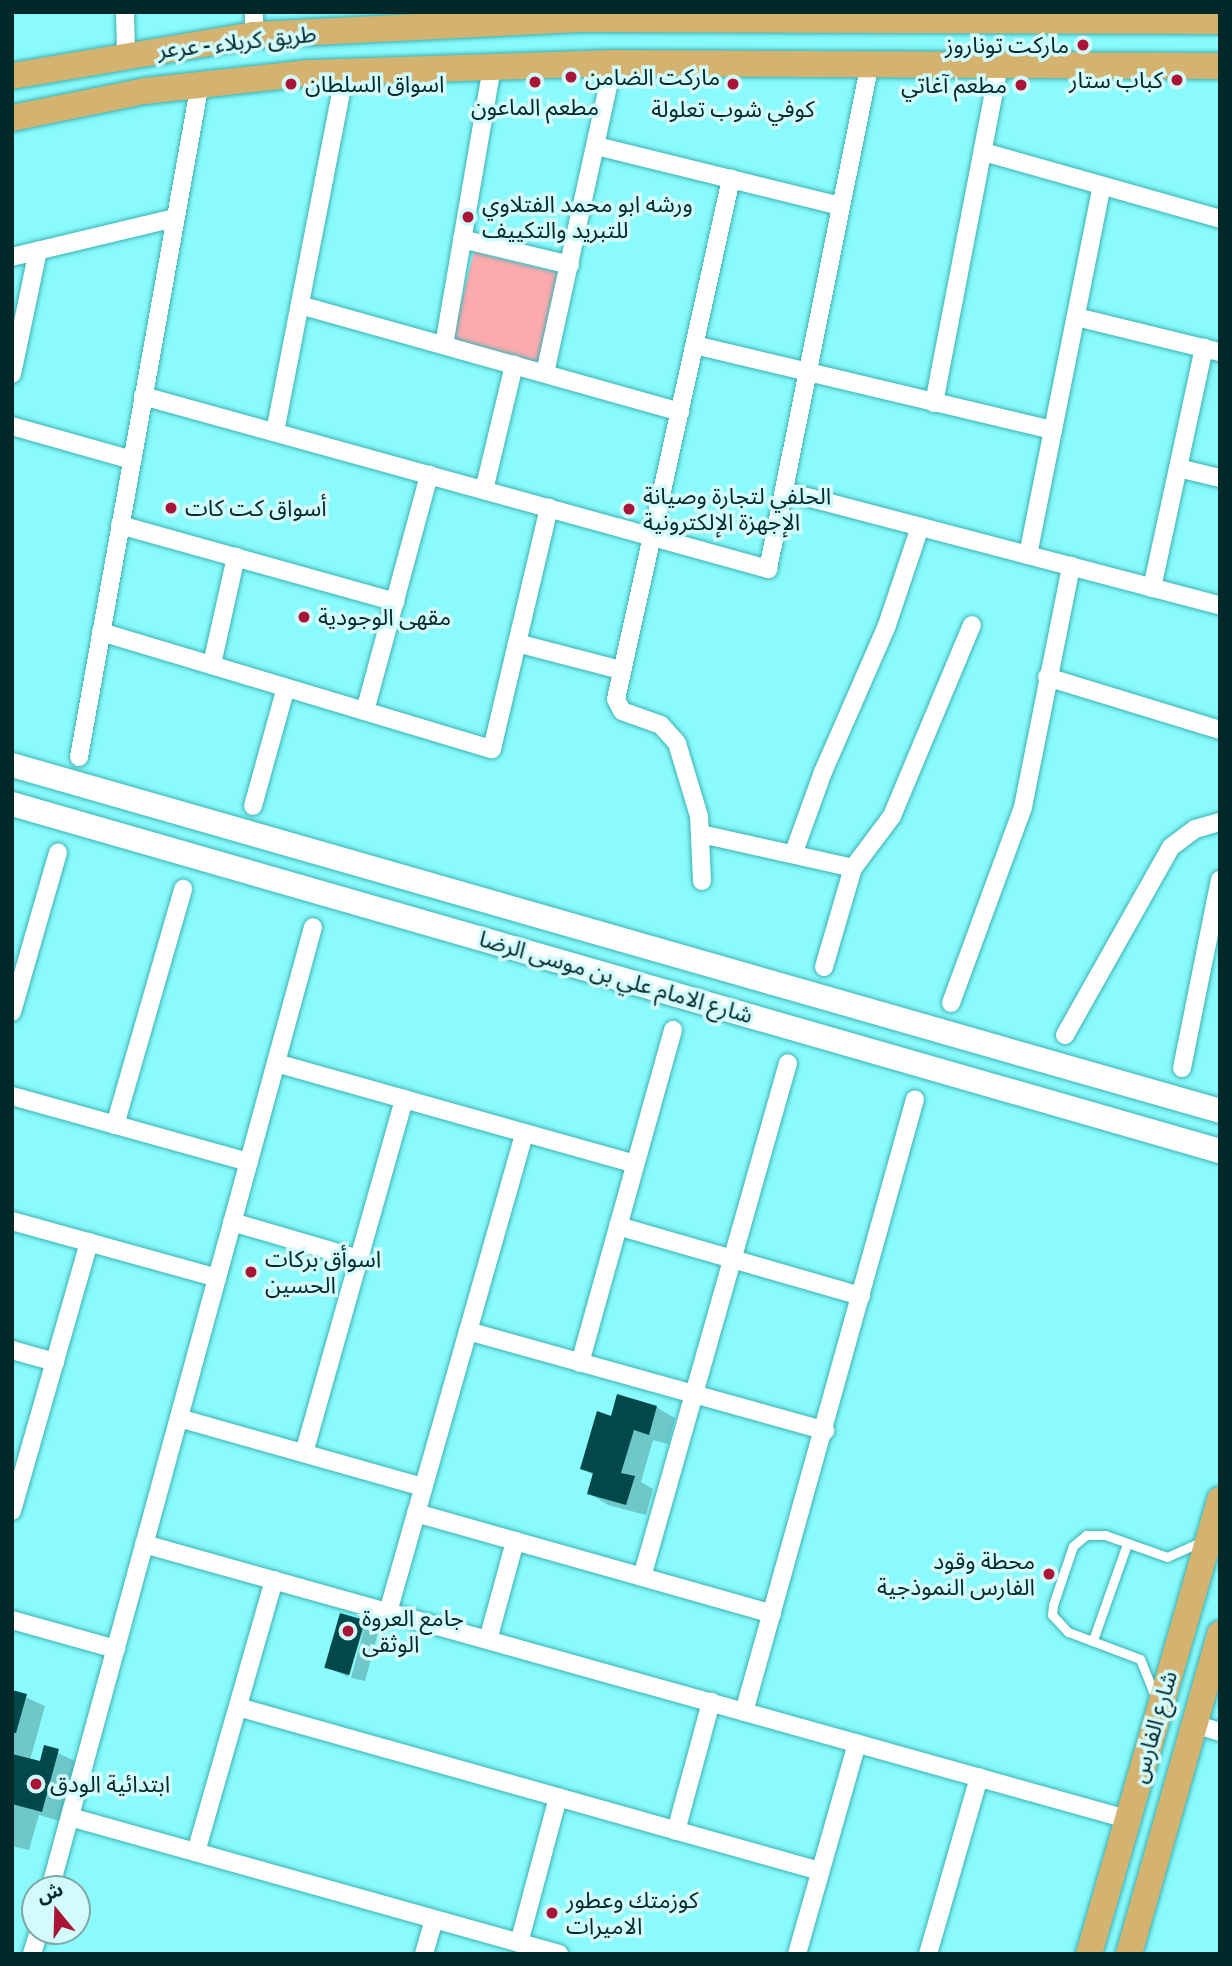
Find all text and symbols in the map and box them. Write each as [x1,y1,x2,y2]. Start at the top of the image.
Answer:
street label: طريق كربلاء - عرعر [156,20,318,64]
place label: ماركت توناروز [945,31,1069,59]
marker: ماركت توناروز [1075,37,1091,53]
place label: ماركت الضامن [585,63,720,91]
place label: كباب ستار [1069,66,1163,94]
marker: ماركت الضامن [563,69,579,85]
place label: اسواق السلطان [305,70,445,98]
place label: مطعم آغاتي [901,71,1007,99]
marker: كباب ستار [1169,72,1185,88]
marker: مطعم الماعون [527,74,543,90]
marker: اسواق السلطان [283,76,299,92]
marker: كوفي شوب تعلولة [725,76,741,92]
marker: مطعم آغاتي [1013,77,1029,93]
place label: مطعم الماعون [471,93,599,121]
place label: كوفي شوب تعلولة [651,95,815,123]
place label: ورشه ابو محمد الفتلاوي للتبريد والتكييف [482,190,693,244]
marker: ورشه ابو محمد الفتلاوي للتبريد والتكييف [460,209,476,225]
place label: الحلفي لتجارة وصيانة الإجهزة الإلكترونية [643,482,831,536]
place label: أسواق كت كات [185,494,327,522]
marker: أسواق كت كات [163,500,179,516]
marker: الحلفي لتجارة وصيانة الإجهزة الإلكترونية [621,501,637,517]
place label: مقهى الوجودية [318,603,451,631]
marker: مقهى الوجودية [296,609,312,625]
street label: شارع الامام علي بن موسى الرضا [476,925,756,1029]
place label: اسوأق بركات الحسين [265,1245,381,1299]
marker: اسوأق بركات الحسين [243,1264,259,1280]
place label: محطة وقود الفارس النموذجية [877,1547,1035,1601]
marker: محطة وقود الفارس النموذجية [1041,1566,1057,1582]
place label: جامع العروة الوثقى [362,1604,464,1658]
marker: جامع العروة الوثقى [340,1623,356,1639]
street label: شارع الفارس [1125,1668,1183,1786]
place label: ابتدائية الودق [50,1770,170,1798]
marker: ابتدائية الودق [28,1776,44,1792]
north arrow [21,1875,91,1945]
text: ش [33,1876,66,1909]
place label: كوزمتك وعطور الاميرات [566,1886,698,1940]
marker: كوزمتك وعطور الاميرات [544,1905,560,1921]

